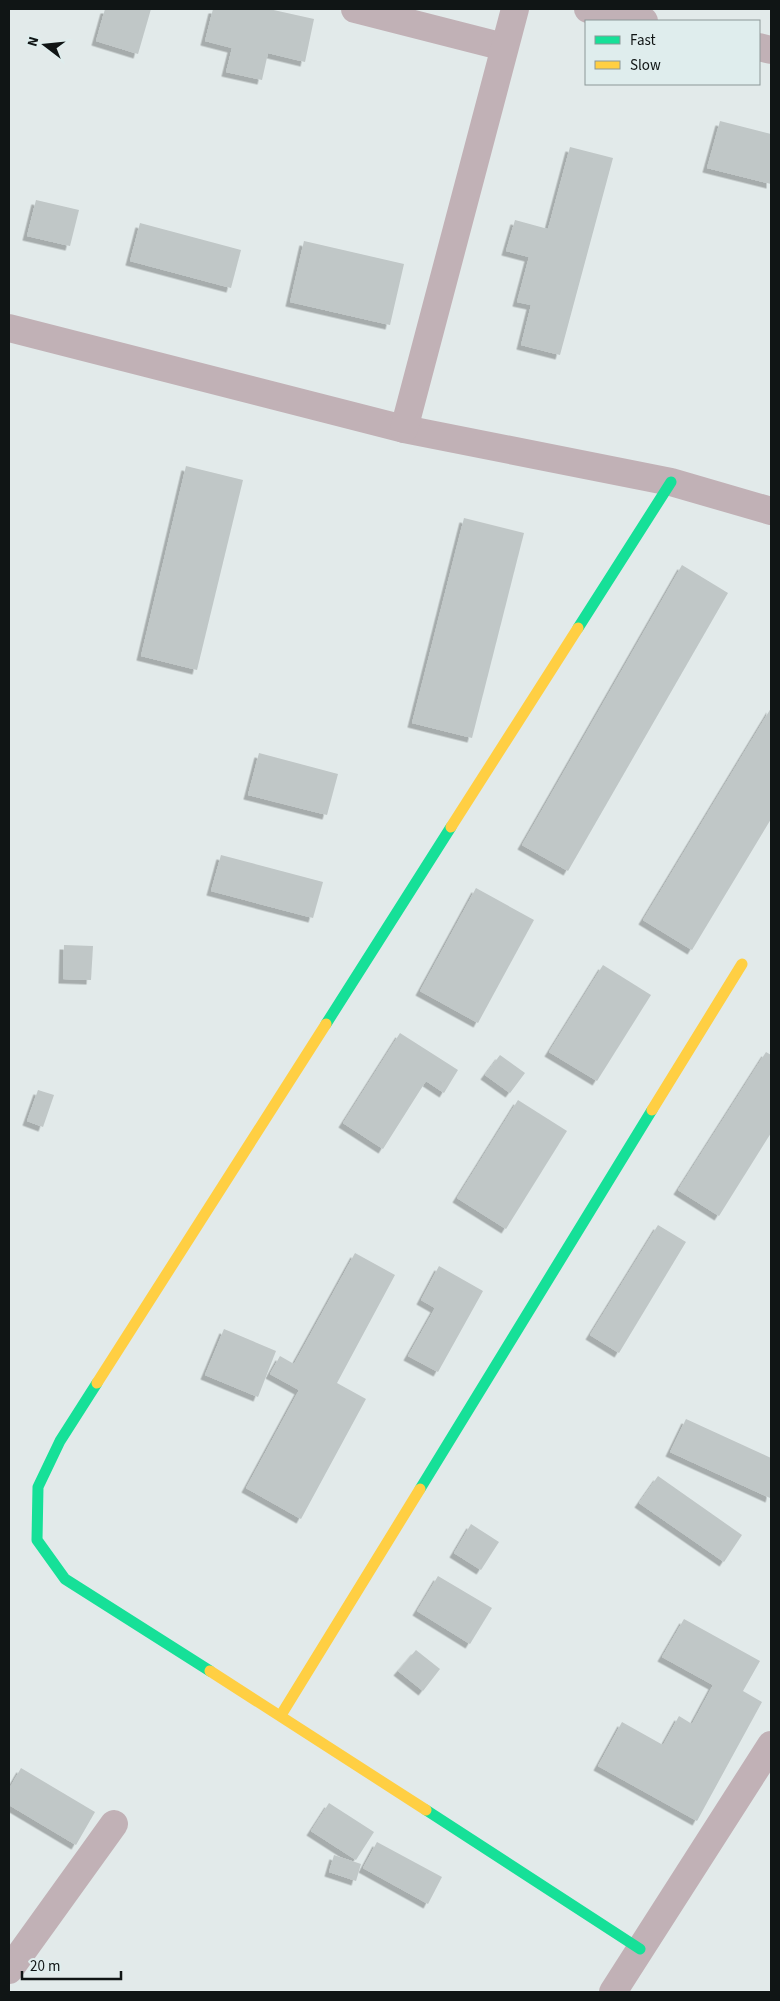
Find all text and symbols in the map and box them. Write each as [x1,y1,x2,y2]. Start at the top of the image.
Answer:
north arrow [20,20,70,70]
legend [585,20,760,85]
text: Fast [630,30,656,51]
text: N [23,34,44,49]
text: Slow [630,55,661,76]
scale bar [22,1948,121,1980]
text: 20 m [30,1956,60,1977]

